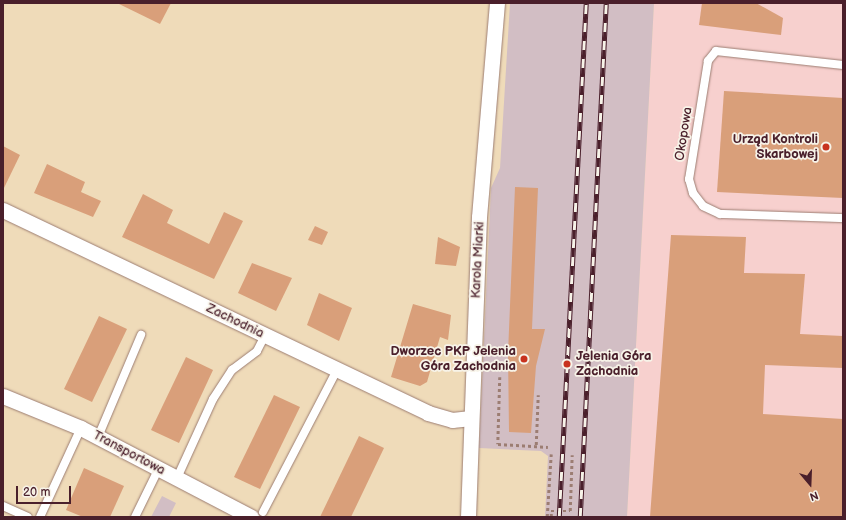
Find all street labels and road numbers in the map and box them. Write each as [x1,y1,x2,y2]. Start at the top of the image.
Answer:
street label: Okopowa [672,106,696,162]
street label: Karola Miarki [468,221,488,299]
street label: Zachodnia [204,300,266,342]
street label: Transportowa [90,427,168,479]

